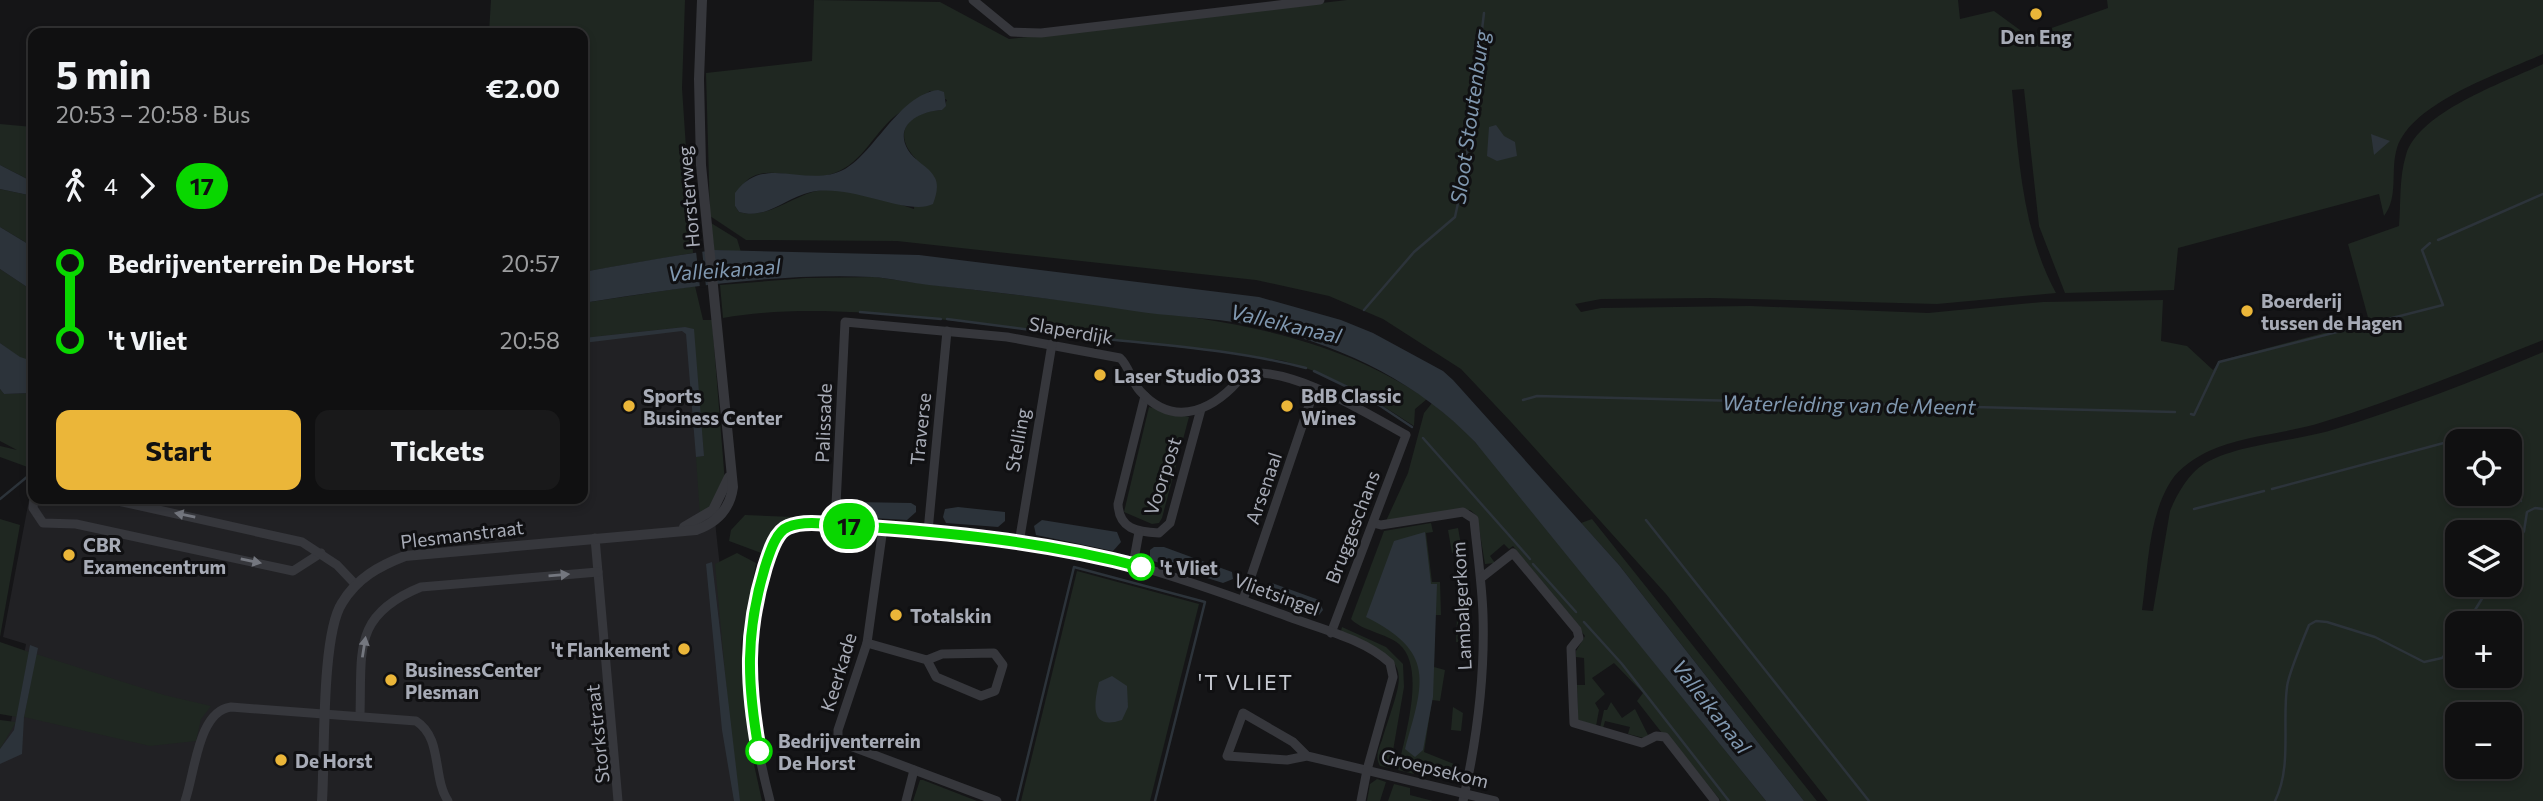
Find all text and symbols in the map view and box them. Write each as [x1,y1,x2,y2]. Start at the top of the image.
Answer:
marker: Den Eng [2028,6,2044,22]
place label: Den Eng [2000,25,2072,48]
water label: Sloot Stoutenburg [1444,27,1494,206]
text: 5 min [56,50,151,97]
text: €2.00 [486,72,560,103]
text: 20:53 – 20:58 · Bus [56,100,251,128]
street label: Horsterweg [672,145,704,249]
icon: walk [56,167,94,205]
icon: forward [128,167,166,205]
text: 17 [190,171,214,200]
text: 4 [104,172,118,200]
text: Bedrijventerrein De Horst [108,247,414,278]
text: 20:57 [502,249,560,277]
water label: Valleikanaal [667,253,782,285]
place label: Boerderij tussen de Hagen [2261,289,2402,334]
water label: Valleikanaal [1228,298,1345,348]
marker: Boerderij tussen de Hagen [2239,303,2255,319]
street label: Slaperdijk [1027,311,1115,349]
text: 't Vliet [108,324,187,355]
text: 20:58 [500,326,560,354]
place label: Laser Studio 033 [1114,364,1261,387]
marker: Laser Studio 033 [1092,367,1108,383]
street label: Palissade [810,383,836,463]
place label: Sports Business Center [643,384,783,429]
place label: BdB Classic Wines [1301,384,1401,429]
water label: Waterleiding van de Meent [1722,389,1976,419]
street label: Traverse [905,391,935,467]
marker: Sports Business Center [621,398,637,414]
marker: BdB Classic Wines [1279,398,1295,414]
street label: Stelling [1000,406,1034,474]
button: Start [56,410,301,490]
button: Tickets [315,410,560,490]
map controls [2445,429,2522,779]
button: locate [2445,429,2522,506]
street label: Voorpost [1139,434,1185,518]
street label: Arsenaal [1240,449,1286,527]
street label: Bruggeschans [1320,467,1384,587]
line badge: 17 [818,503,880,549]
one-way arrow [174,510,196,521]
text: 17 [837,511,861,540]
street label: Plesmanstraat [399,515,525,553]
button: layers [2445,520,2522,597]
place label: CBR Examencentrum [83,533,226,578]
street label: Lambalgerkom [1446,541,1476,671]
marker: CBR Examencentrum [61,547,77,563]
marker: 't Vliet [1128,554,1154,580]
one-way arrow [240,556,262,567]
place label: 't Vliet [1160,556,1218,579]
street label: Vlietsingel [1231,568,1323,620]
one-way arrow [548,569,570,580]
place label: Totalskin [910,604,991,627]
marker: Totalskin [888,607,904,623]
button: + [2445,611,2522,688]
street label: Keerkade [815,630,861,714]
one-way arrow [359,636,370,658]
place label: 't Flankement [551,638,670,661]
marker: 't Flankement [676,641,692,657]
water label: Valleikanaal [1667,654,1757,759]
place label: BusinessCenter Plesman [405,658,541,703]
district label: 'T VLIET [1198,669,1294,694]
marker: BusinessCenter Plesman [383,672,399,688]
street label: Storkstraat [580,683,614,785]
button: − [2445,702,2522,779]
place label: Bedrijventerrein De Horst [778,729,921,774]
marker: Bedrijventerrein De Horst [746,738,772,764]
street label: Groepsekom [1379,744,1491,792]
place label: De Horst [295,749,373,772]
marker: De Horst [273,752,289,768]

